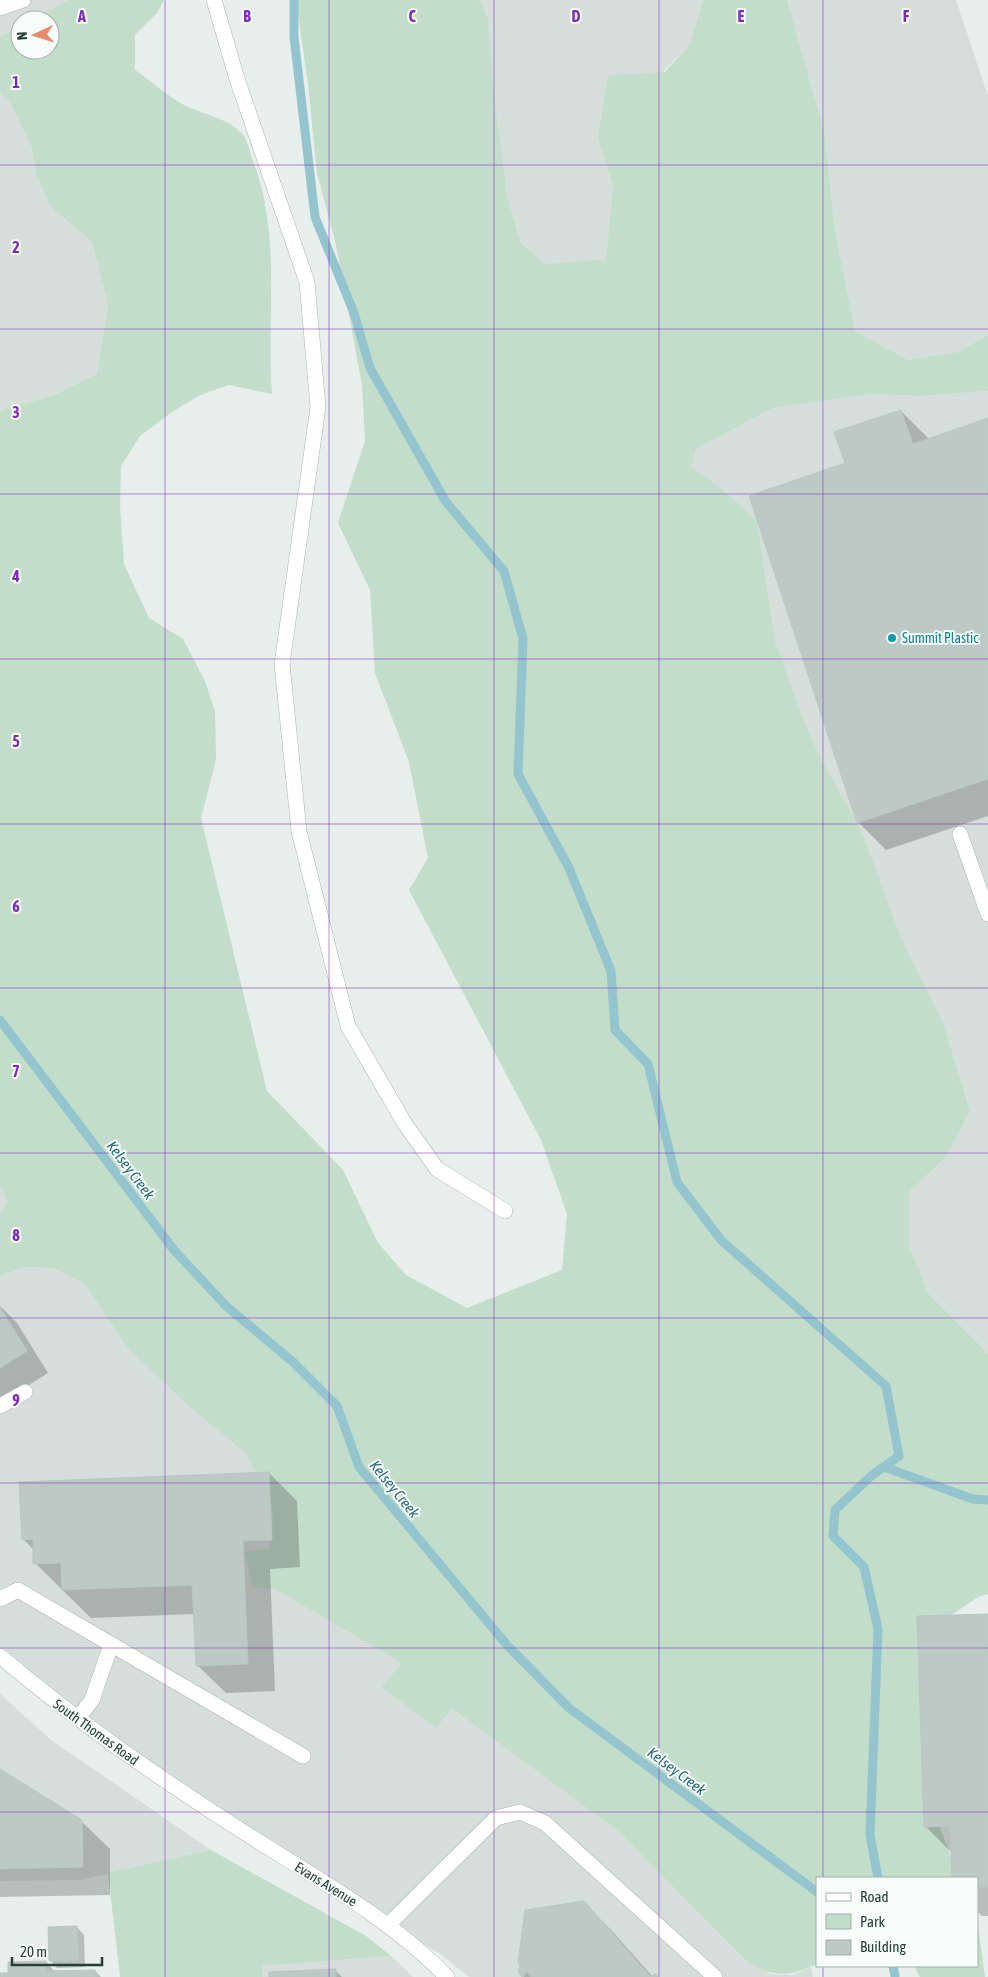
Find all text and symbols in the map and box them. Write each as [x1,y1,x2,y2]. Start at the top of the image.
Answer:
text: A [77,7,86,25]
text: B [243,7,251,25]
text: C [408,7,416,25]
text: D [572,7,581,25]
text: E [738,7,745,25]
text: F [903,7,910,25]
north arrow [10,10,60,60]
text: N [14,31,30,41]
text: 1 [12,73,20,91]
text: 2 [12,238,20,256]
text: 3 [12,403,20,421]
text: 4 [11,567,20,585]
place label: Summit Plastic [902,630,979,646]
marker: Summit Plastic [886,632,898,644]
text: 5 [12,732,20,750]
text: 6 [12,897,20,915]
text: 7 [12,1062,20,1080]
water label: Kelsey Creek [104,1137,159,1203]
text: 8 [12,1226,20,1244]
text: 9 [12,1391,20,1409]
water label: Kelsey Creek [367,1457,423,1521]
street label: South Thomas Road [50,1696,142,1768]
water label: Kelsey Creek [644,1744,710,1799]
street label: Evans Avenue [292,1859,360,1909]
legend [816,1877,978,1967]
text: Road [860,1888,889,1905]
text: Park [860,1913,885,1930]
scale bar [12,1934,102,1966]
text: Building [860,1938,906,1955]
text: 20 m [20,1943,47,1960]

